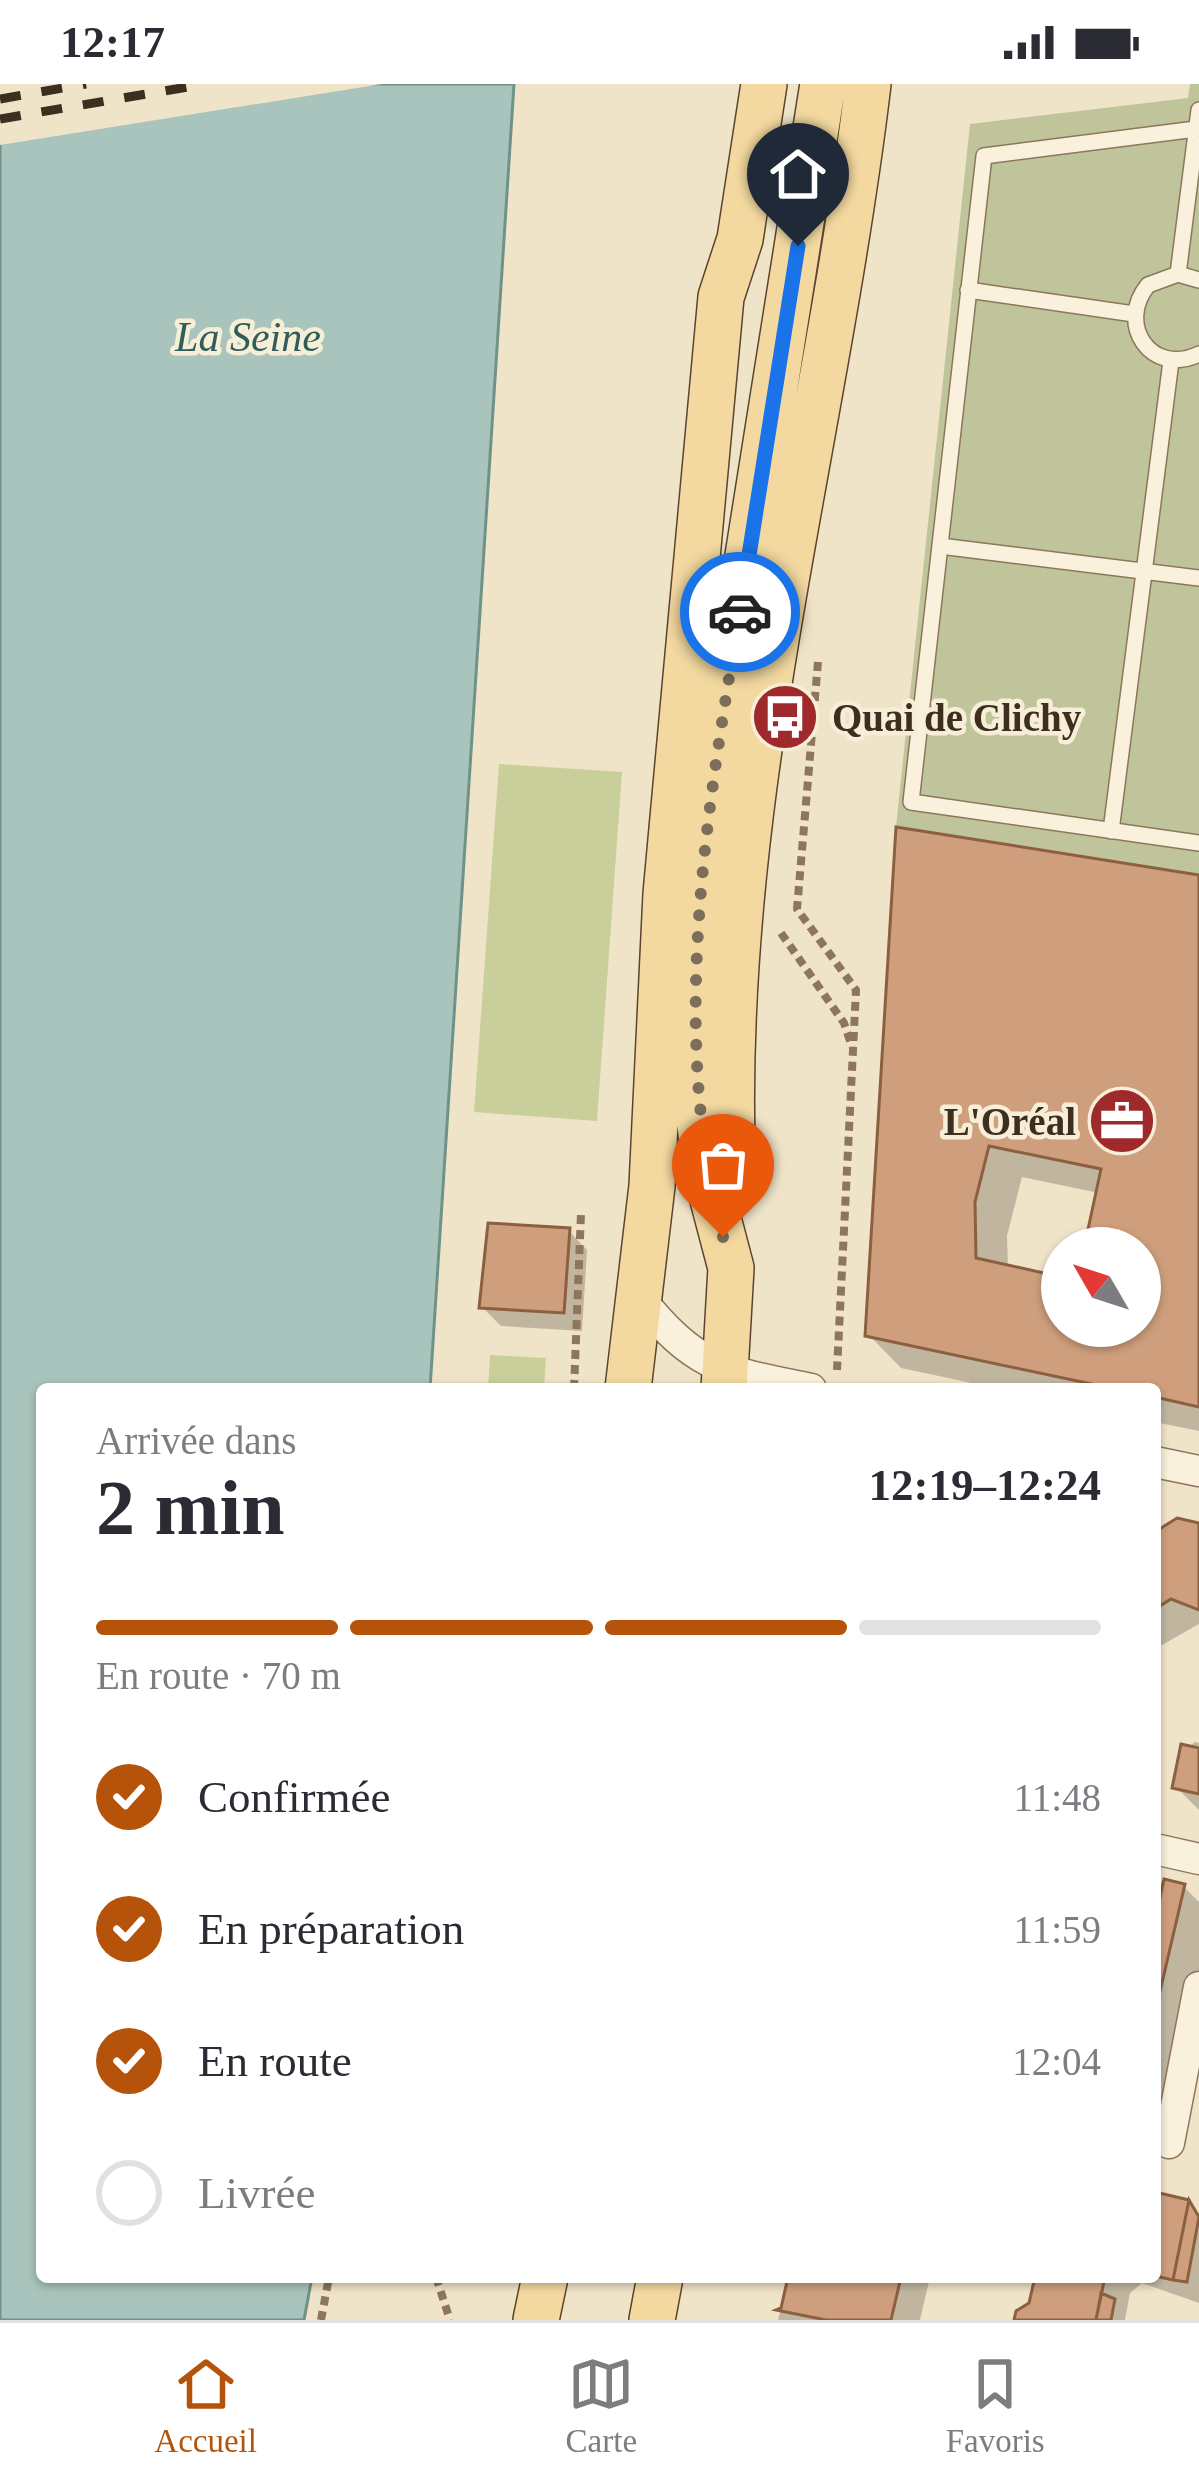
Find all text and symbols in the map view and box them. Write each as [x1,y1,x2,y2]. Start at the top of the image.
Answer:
text: 12:17 [60,17,165,67]
pin [747,123,849,246]
icon: home [765,141,831,207]
water label: La Seine [174,314,321,360]
courier [680,552,800,672]
icon: car [707,579,773,645]
bus stop icon: Quai de Clichy [750,682,820,752]
place label: Quai de Clichy [832,696,1082,740]
office icon: L'Oréal [1087,1086,1157,1156]
place label: L'Oréal [944,1100,1076,1143]
pin [672,1114,774,1237]
icon: bag [690,1132,756,1198]
north arrow [1041,1227,1161,1347]
map controls [1041,1227,1161,1347]
text: Arrivée dans [96,1419,296,1462]
text: 12:19–12:24 [869,1460,1101,1510]
text: 2 min [96,1464,285,1551]
text: En route · 70 m [96,1654,341,1697]
icon: check [96,1764,162,1830]
text: Confirmée [198,1772,390,1822]
text: 11:48 [1014,1776,1101,1819]
icon: check [96,1896,162,1962]
text: En préparation [198,1904,464,1954]
text: 11:59 [1014,1908,1101,1951]
icon: check [96,2028,162,2094]
text: En route [198,2036,352,2086]
text: 12:04 [1012,2040,1101,2083]
text: Livrée [198,2168,315,2218]
tab: Accueil [154,2351,257,2460]
tab: Carte [566,2351,637,2460]
tab: Favoris [946,2351,1045,2460]

